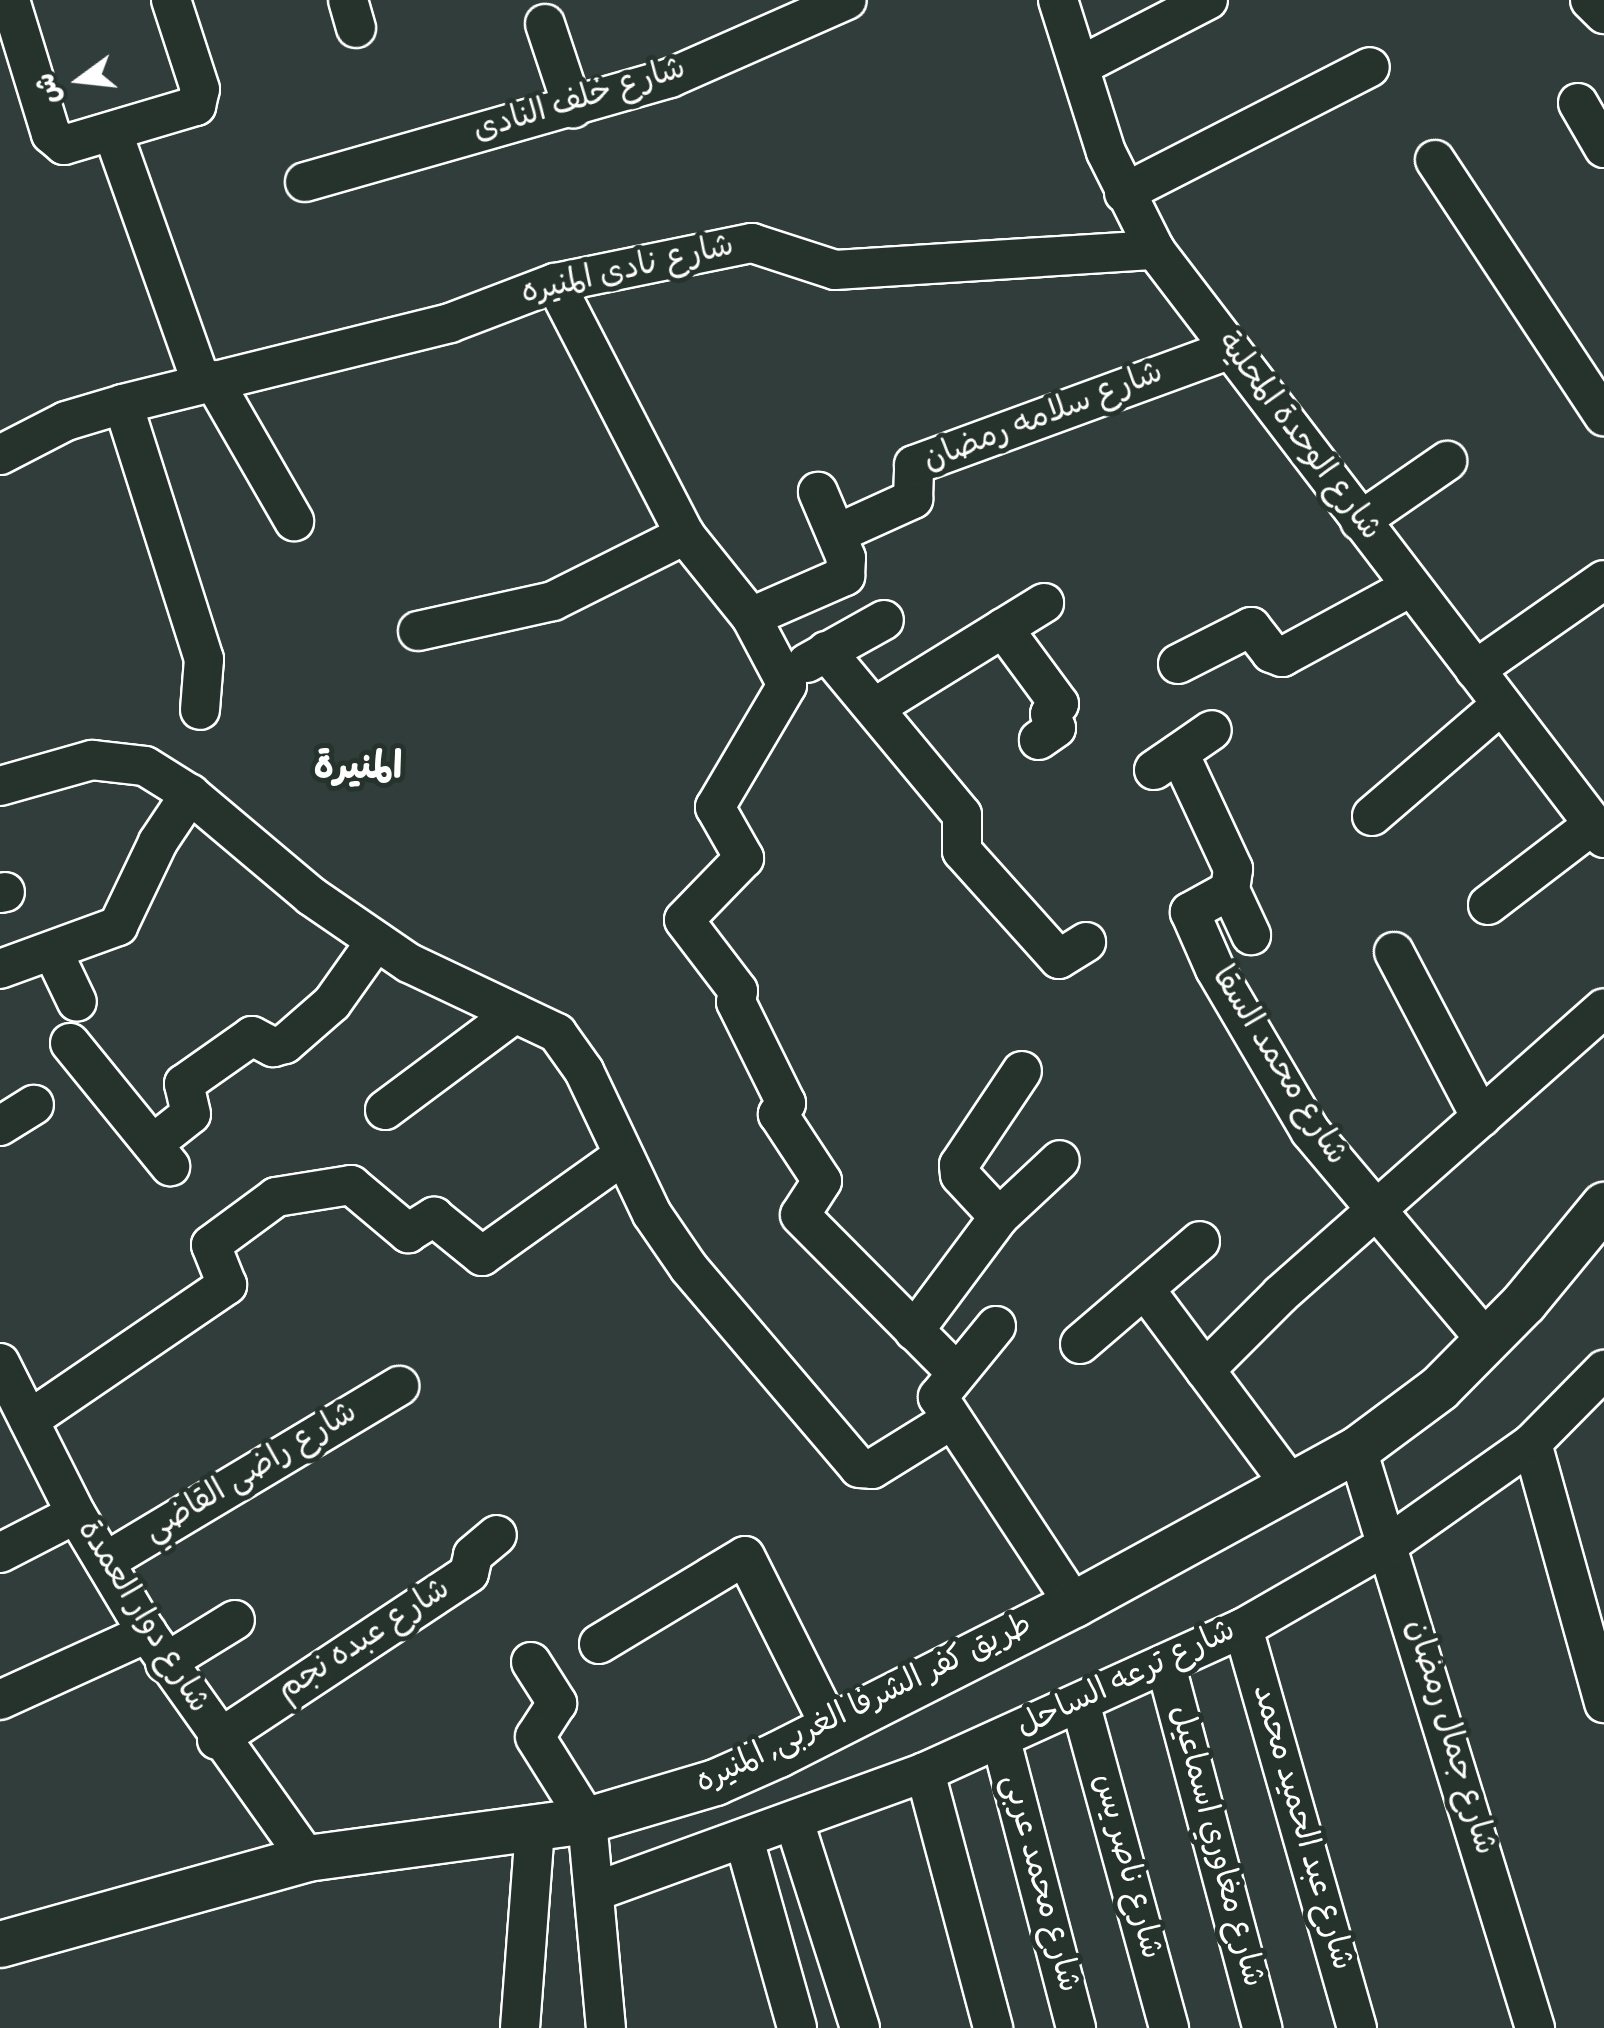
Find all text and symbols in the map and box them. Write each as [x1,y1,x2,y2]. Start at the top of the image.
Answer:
north arrow [30,30,130,130]
street label: شارع خلف النادى [469,51,691,153]
text: ش [28,68,74,108]
street label: شارع نادى المنيره [518,229,738,315]
street label: شارع الوحدة المحلية [1206,326,1388,550]
street label: شارع سلامه رمضان [919,356,1169,482]
district label: المنيرة [313,748,403,794]
street label: شارع محمد السقا [1201,961,1353,1173]
street label: شارع راضى القاضي [139,1395,365,1553]
street label: شارع دوار العمدة [66,1514,216,1722]
street label: شارع عبده نجم [272,1572,458,1712]
street label: طريق كفر الشرفا الغربى, المنيره [690,1608,1040,1804]
street label: شارع ترعه الساحل [1012,1614,1242,1748]
street label: شارع جمال رمضان [1394,1616,1502,1860]
street label: شارع عبد الحميد محمد [1241,1681,1359,1975]
street label: شارع مغاوري اسماعيل [1158,1702,1270,1992]
street label: شارع ناصر يس [1082,1770,1168,1964]
street label: شارع محمد عربى [990,1771,1086,1997]

